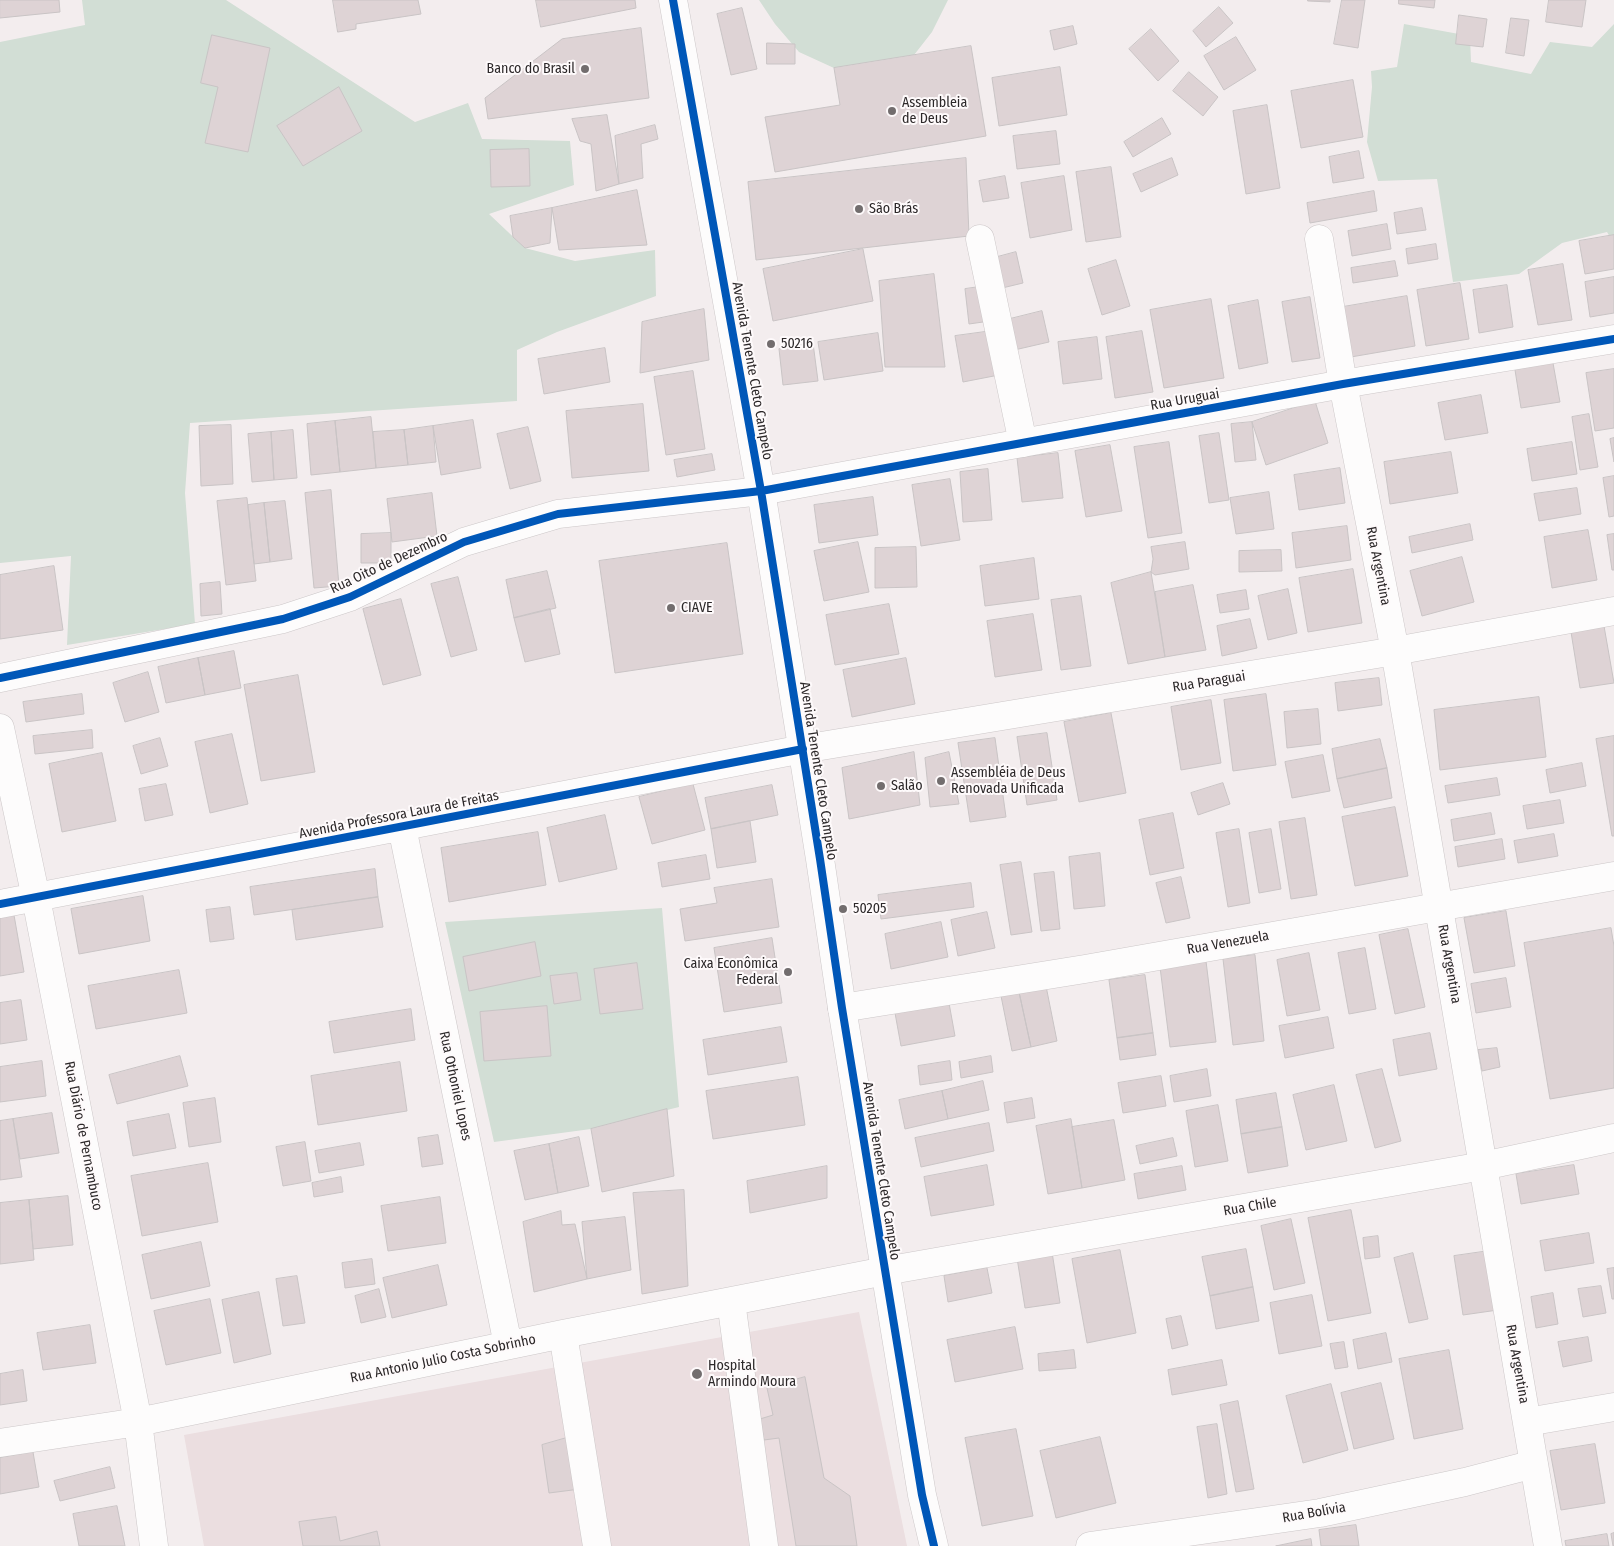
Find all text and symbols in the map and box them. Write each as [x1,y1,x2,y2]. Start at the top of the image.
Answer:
place label: Banco do Brasil [486,61,575,77]
marker: Banco do Brasil [579,63,591,75]
place label: Assembleia de Deus [902,95,967,128]
marker: Assembleia de Deus [886,105,898,117]
place label: São Brás [869,201,918,217]
marker: São Brás [853,203,865,215]
street label: Avenida Tenente Cleto Campelo [728,281,776,461]
place label: 50216 [781,336,813,352]
marker: 50216 [765,338,777,350]
street label: Rua Uruguai [1149,386,1221,414]
street label: Rua Argentina [1362,525,1394,607]
street label: Rua Oito de Dezembro [328,528,450,598]
place label: CIAVE [681,600,713,616]
marker: CIAVE [665,602,677,614]
street label: Rua Paraguai [1171,668,1247,696]
street label: Avenida Tenente Cleto Campelo [796,681,840,861]
place label: Assembléia de Deus Renovada Unificada [951,765,1066,798]
marker: Assembléia de Deus Renovada Unificada [935,775,947,787]
place label: Salão [891,778,923,794]
marker: Salão [875,780,887,792]
street label: Avenida Professora Laura de Freitas [298,787,500,843]
place label: 50205 [853,901,886,917]
marker: 50205 [837,903,849,915]
street label: Rua Argentina [1434,923,1464,1005]
street label: Rua Venezuela [1186,928,1270,958]
place label: Caixa Econômica Federal [683,956,778,989]
marker: Caixa Econômica Federal [782,966,794,978]
street label: Rua Othoniel Lopes [435,1030,475,1142]
street label: Rua Diário de Pernambuco [60,1060,106,1212]
street label: Avenida Tenente Cleto Campelo [859,1081,903,1261]
street label: Rua Chile [1222,1194,1278,1220]
street label: Rua Argentina [1502,1323,1532,1405]
street label: Rua Antonio Julio Costa Sobrinho [349,1331,537,1387]
place label: Hospital Armindo Moura [708,1358,796,1390]
marker: Hospital Armindo Moura [690,1367,704,1381]
street label: Rua Bolívia [1281,1499,1347,1527]

